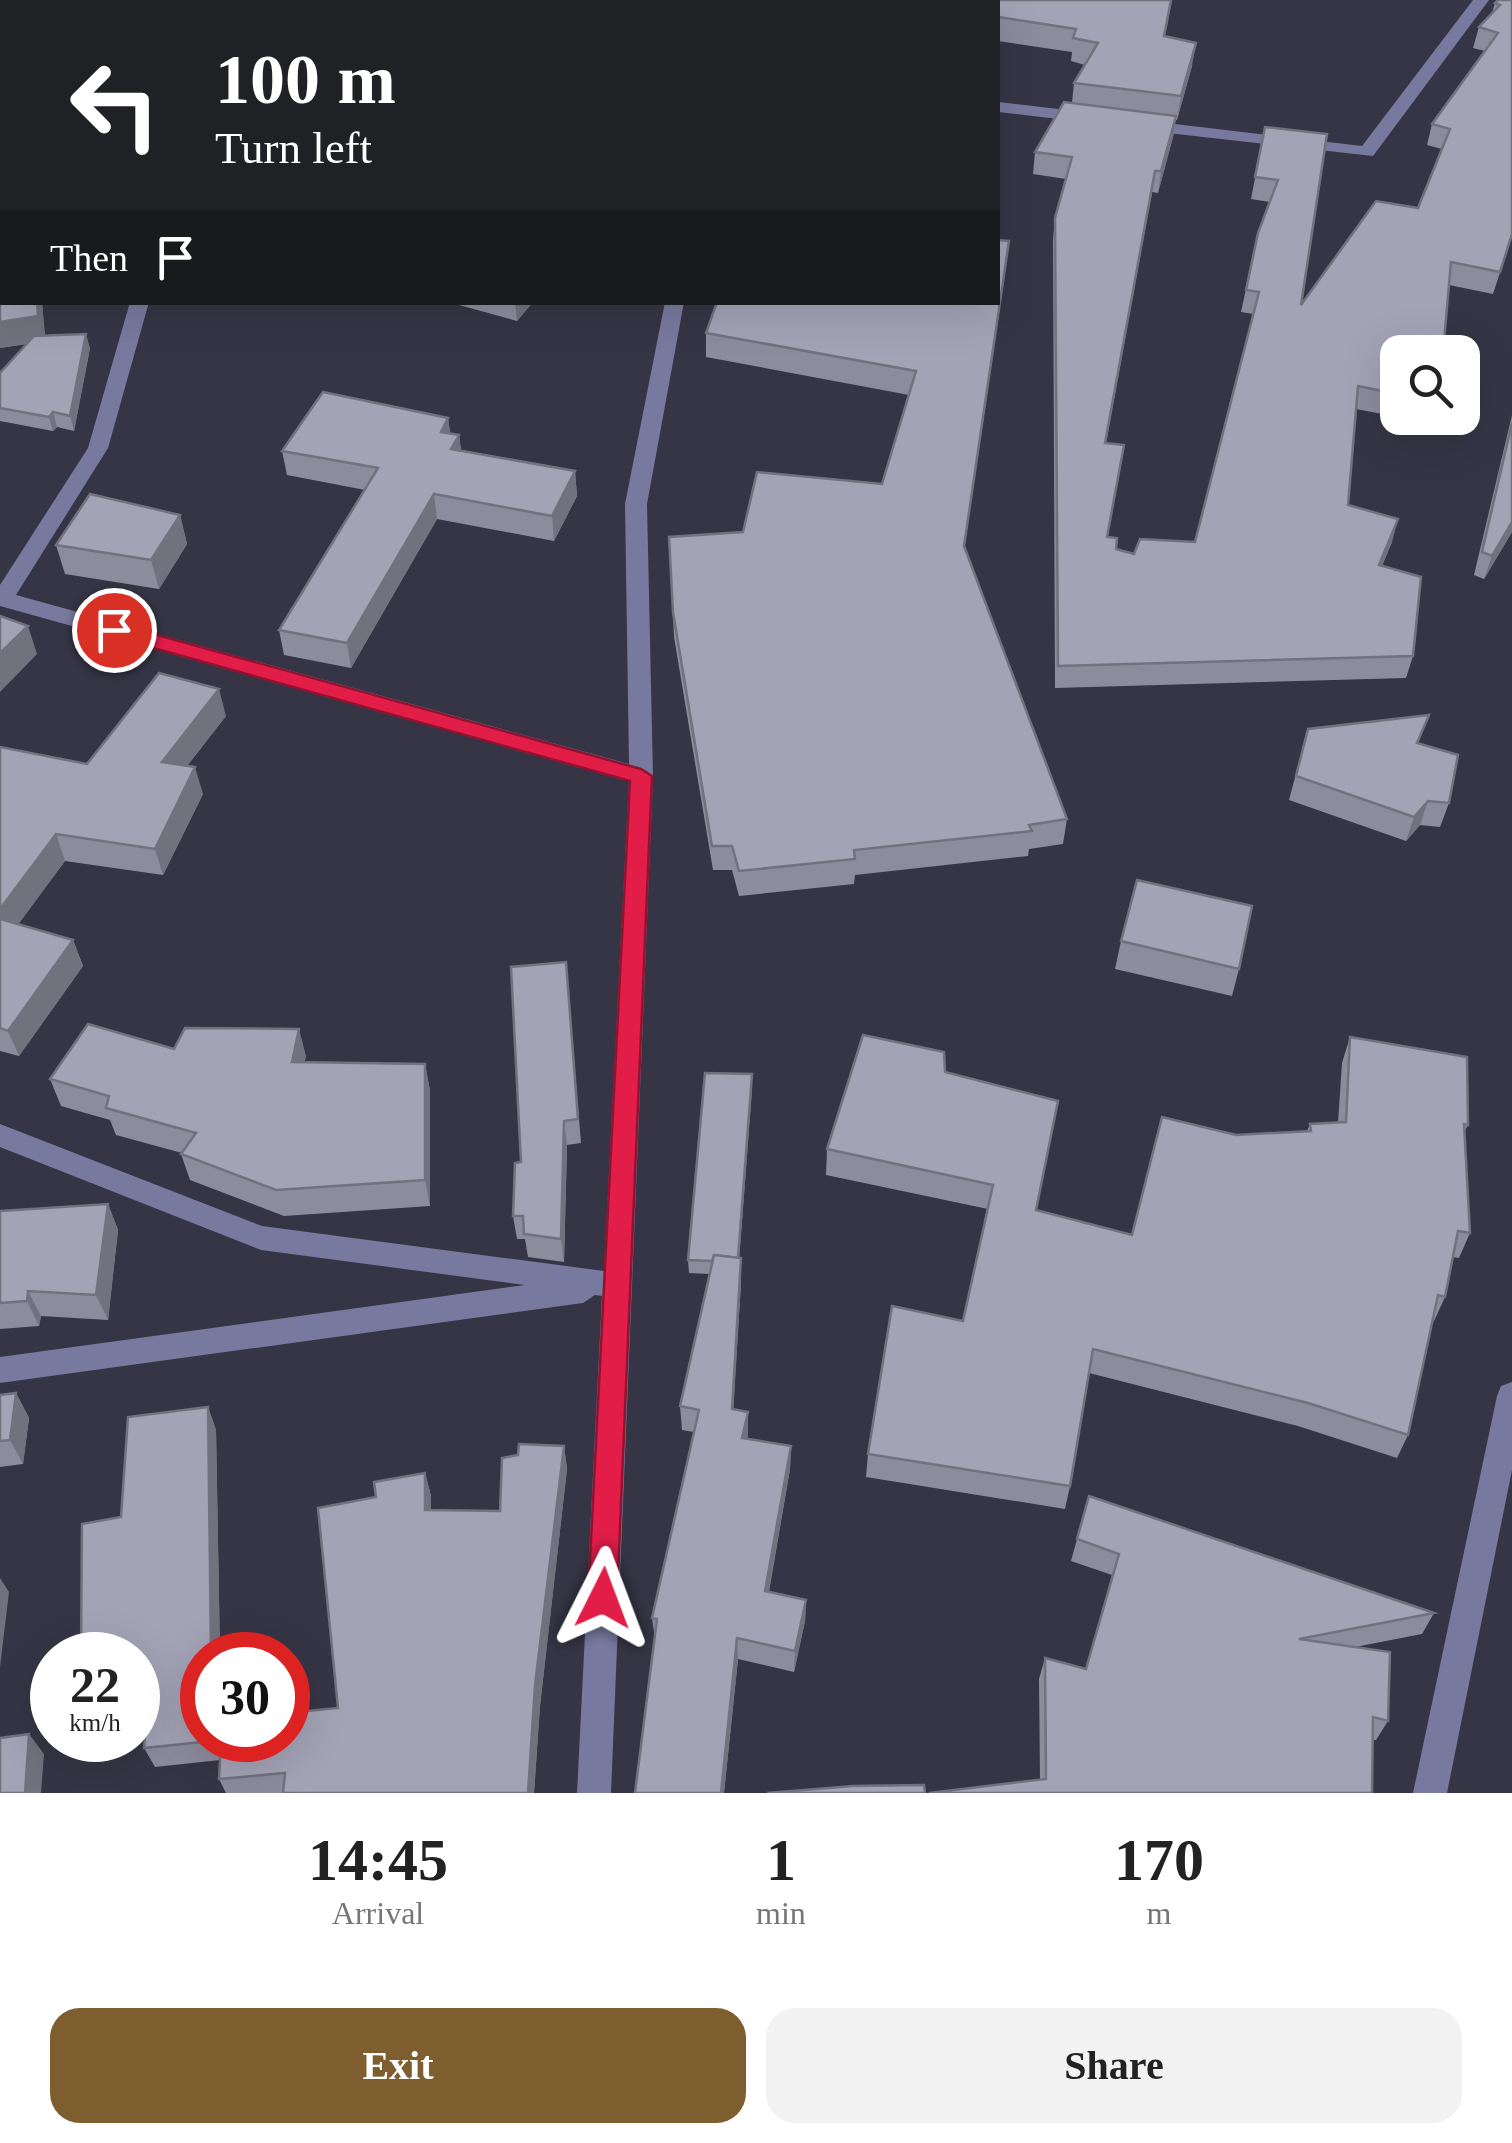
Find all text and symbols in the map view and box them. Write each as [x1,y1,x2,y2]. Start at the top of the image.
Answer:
icon: left [50,40,180,170]
text: 100 m [215,41,396,118]
text: Turn left [215,123,372,173]
icon: arrive [148,230,203,285]
text: Then [50,237,128,279]
map controls [1380,335,1480,435]
button: search [1380,335,1480,435]
pin [72,588,157,673]
icon: arrive [87,603,142,658]
position arrow [551,1546,655,1650]
speed limit sign: 30 [180,1632,310,1762]
text: 22 [70,1657,120,1713]
text: km/h [69,1709,121,1736]
text: 14:45 [308,1827,448,1893]
text: 1 [766,1827,796,1893]
text: 170 [1114,1827,1204,1893]
text: Arrival [332,1895,424,1931]
text: min [756,1895,806,1931]
text: m [1146,1895,1171,1931]
button: Exit [50,2008,746,2123]
button: Share [766,2008,1462,2123]

